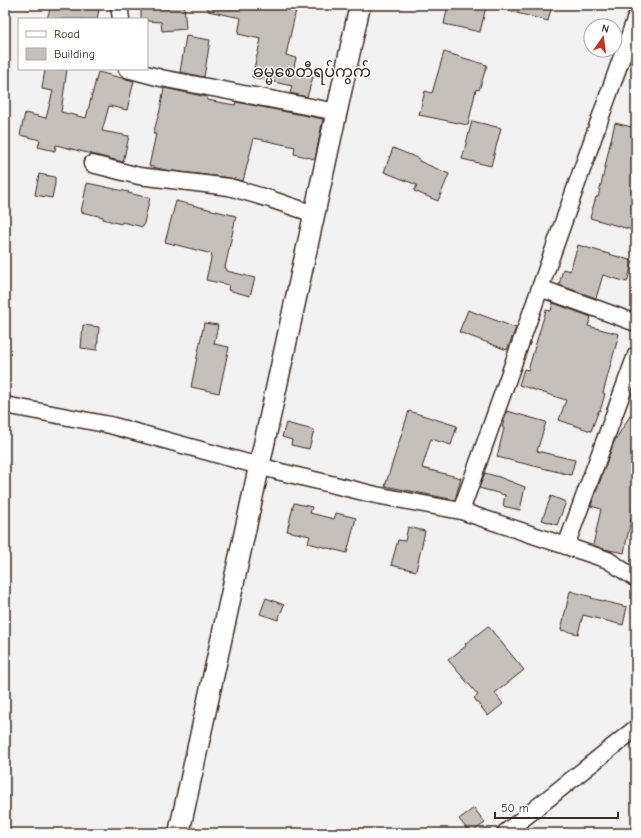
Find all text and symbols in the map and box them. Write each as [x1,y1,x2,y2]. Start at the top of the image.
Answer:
legend [18,18,148,70]
north arrow [583,18,623,58]
text: N [600,22,610,36]
text: Road [54,27,80,41]
text: Building [54,47,95,61]
district label: ဓမ္မစေတီရပ်ကွက် [253,60,371,85]
scale bar [495,794,618,820]
text: 50 m [501,801,529,815]

